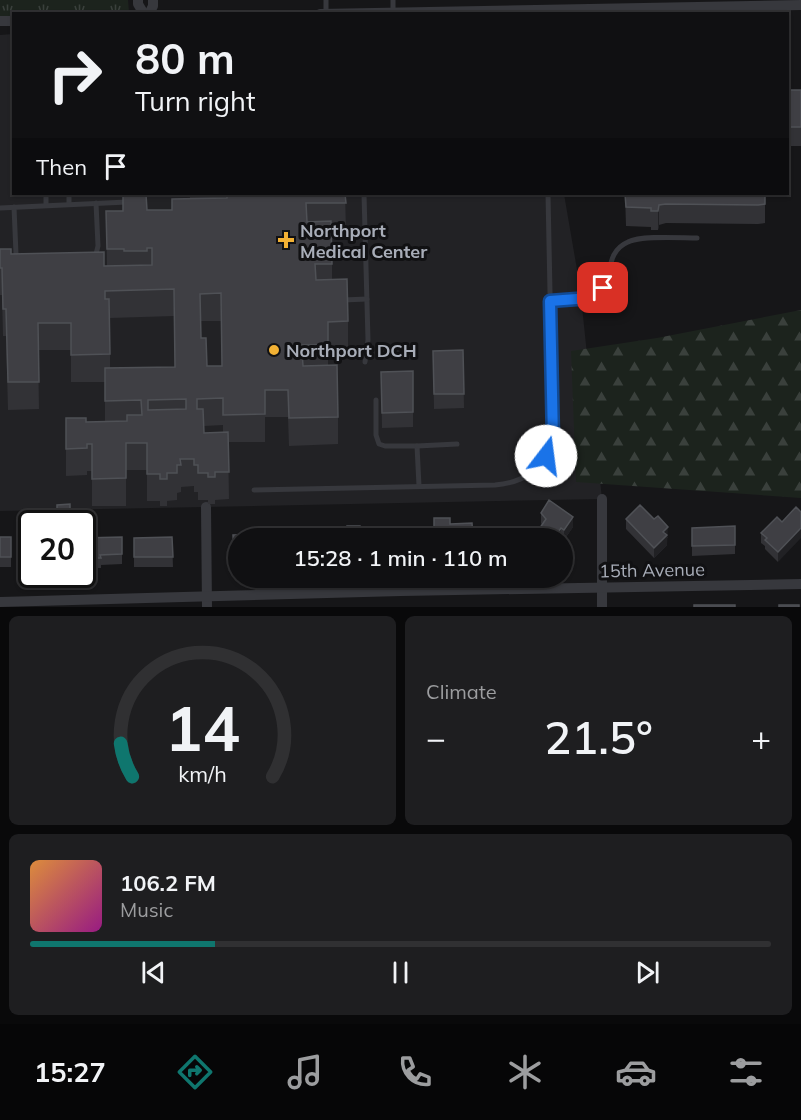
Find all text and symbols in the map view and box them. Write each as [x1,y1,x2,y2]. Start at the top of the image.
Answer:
text: 80 m [135,32,235,85]
icon: right [36,36,114,114]
text: Turn right [135,84,255,118]
icon: arrive [99,150,132,183]
text: Then [36,153,87,181]
place label: Northport Medical Center [300,219,428,263]
marker: Northport Medical Center [277,231,295,249]
pin [577,262,628,313]
icon: arrive [586,271,619,304]
place label: Northport DCH [286,339,417,362]
marker: Northport DCH [267,343,281,357]
position arrow [514,424,578,488]
speed limit sign: 20 [18,510,96,588]
text: 15:28 · 1 min · 110 m [293,544,508,572]
street label: 15th Avenue [599,558,705,582]
text: Climate [426,679,497,704]
text: 14 [165,688,240,767]
text: 21.5° [544,709,653,765]
text: − [426,717,446,758]
text: + [751,717,771,758]
text: km/h [178,761,227,788]
text: 106.2 FM [120,869,216,897]
text: Music [120,897,173,922]
icon: previous [137,956,170,989]
icon: pause [384,956,417,989]
icon: next [631,956,664,989]
icon: directions [174,1051,216,1093]
icon: music [284,1051,326,1093]
icon: phone [394,1051,436,1093]
icon: climate [504,1051,546,1093]
icon: car [615,1051,657,1093]
icon: filters [725,1051,767,1093]
text: 15:27 [34,1055,106,1089]

